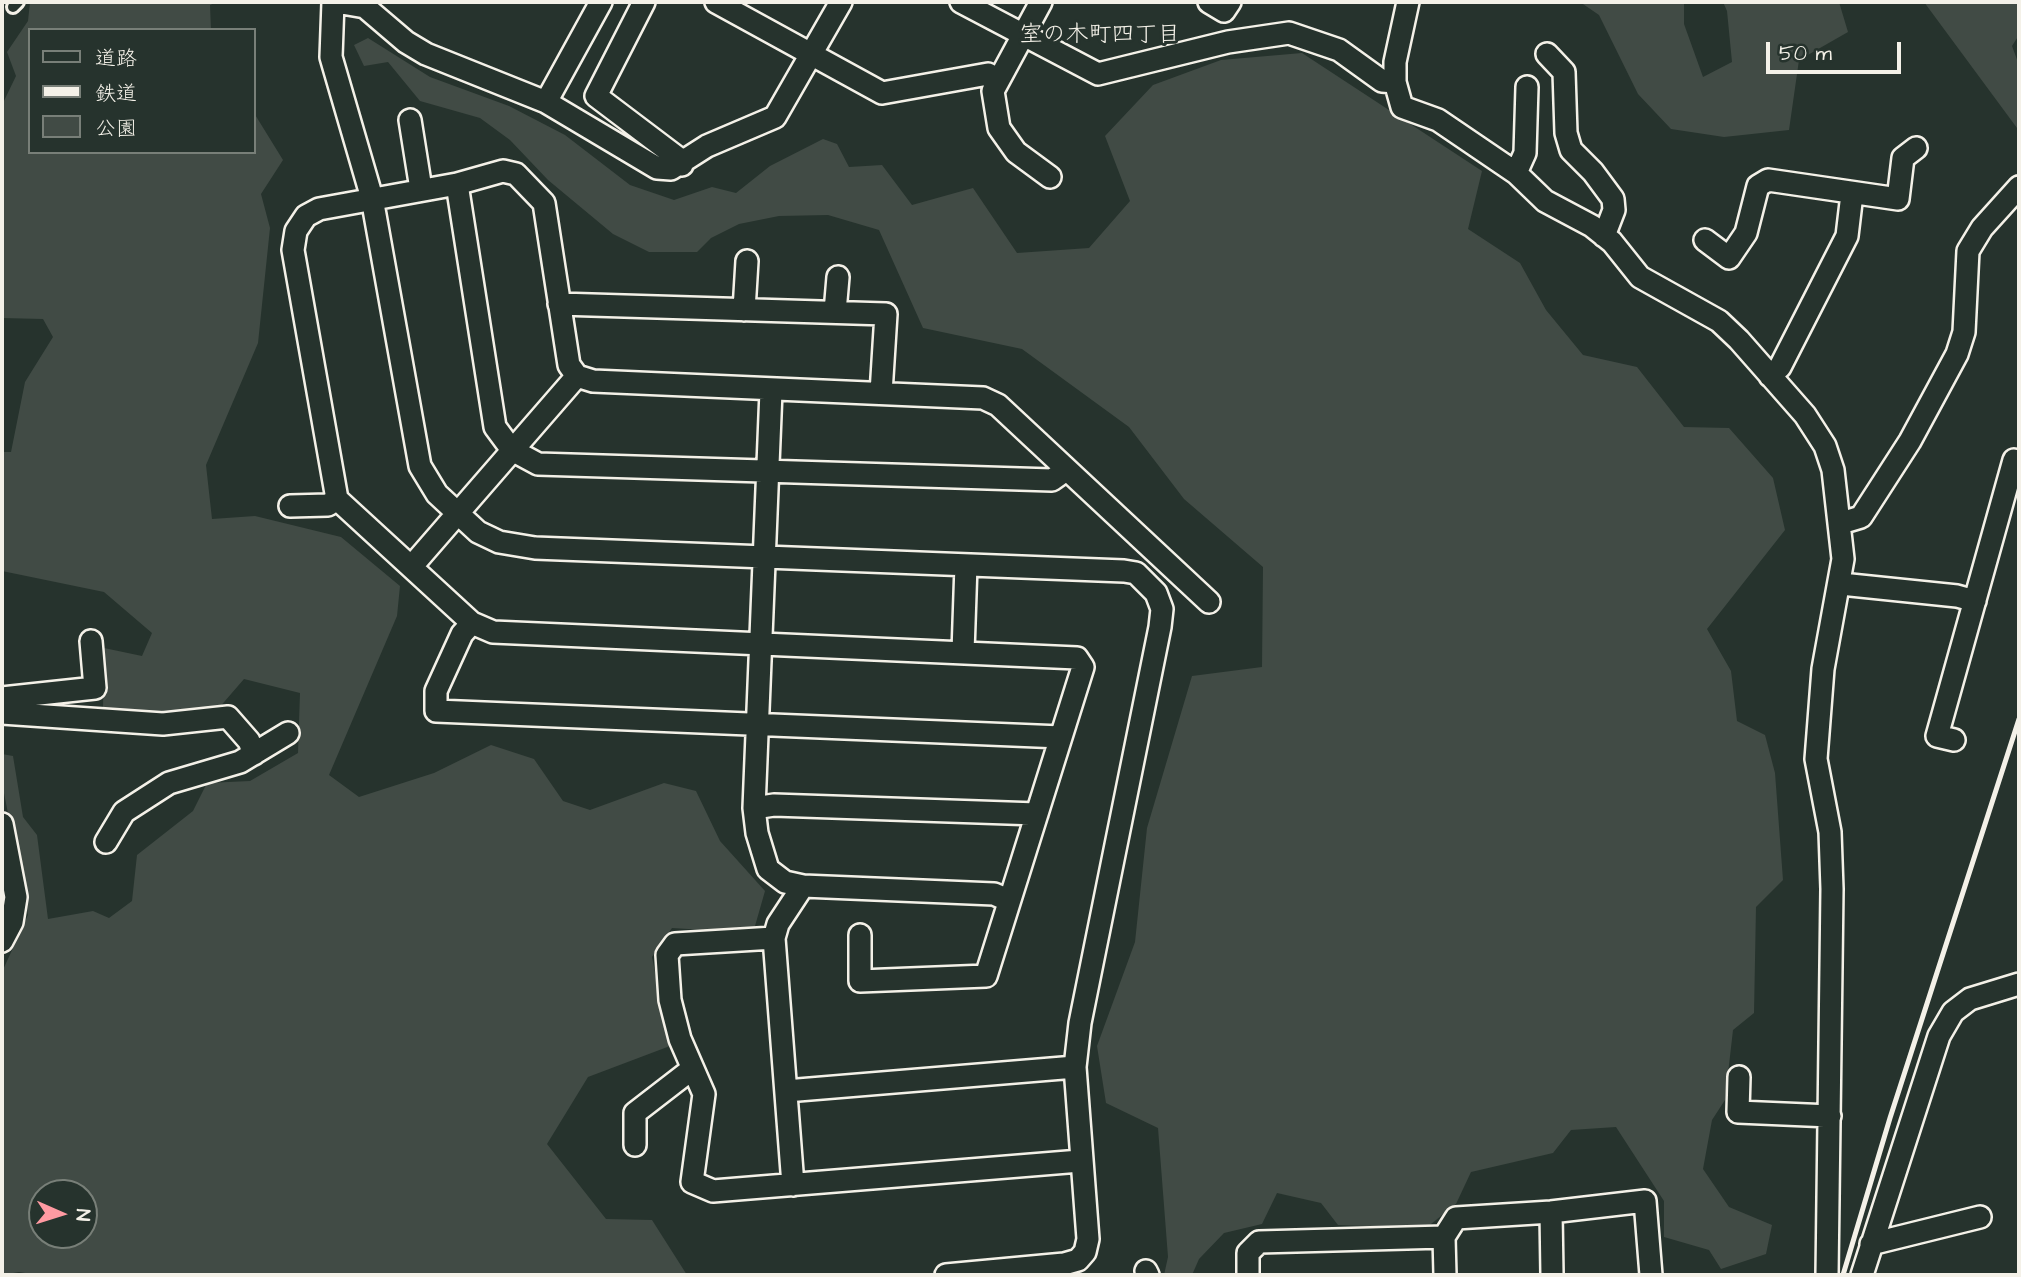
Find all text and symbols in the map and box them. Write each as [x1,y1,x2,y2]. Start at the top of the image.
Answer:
district label: 室の木町四丁目 [1020,22,1180,50]
legend [28,28,256,154]
scale bar [1769,28,1904,72]
text: 50 m [1779,39,1832,68]
text: 道路 [95,44,137,73]
text: 鉄道 [95,79,137,108]
text: 公園 [95,114,137,143]
north arrow [28,1179,98,1249]
text: N [69,1208,96,1222]

